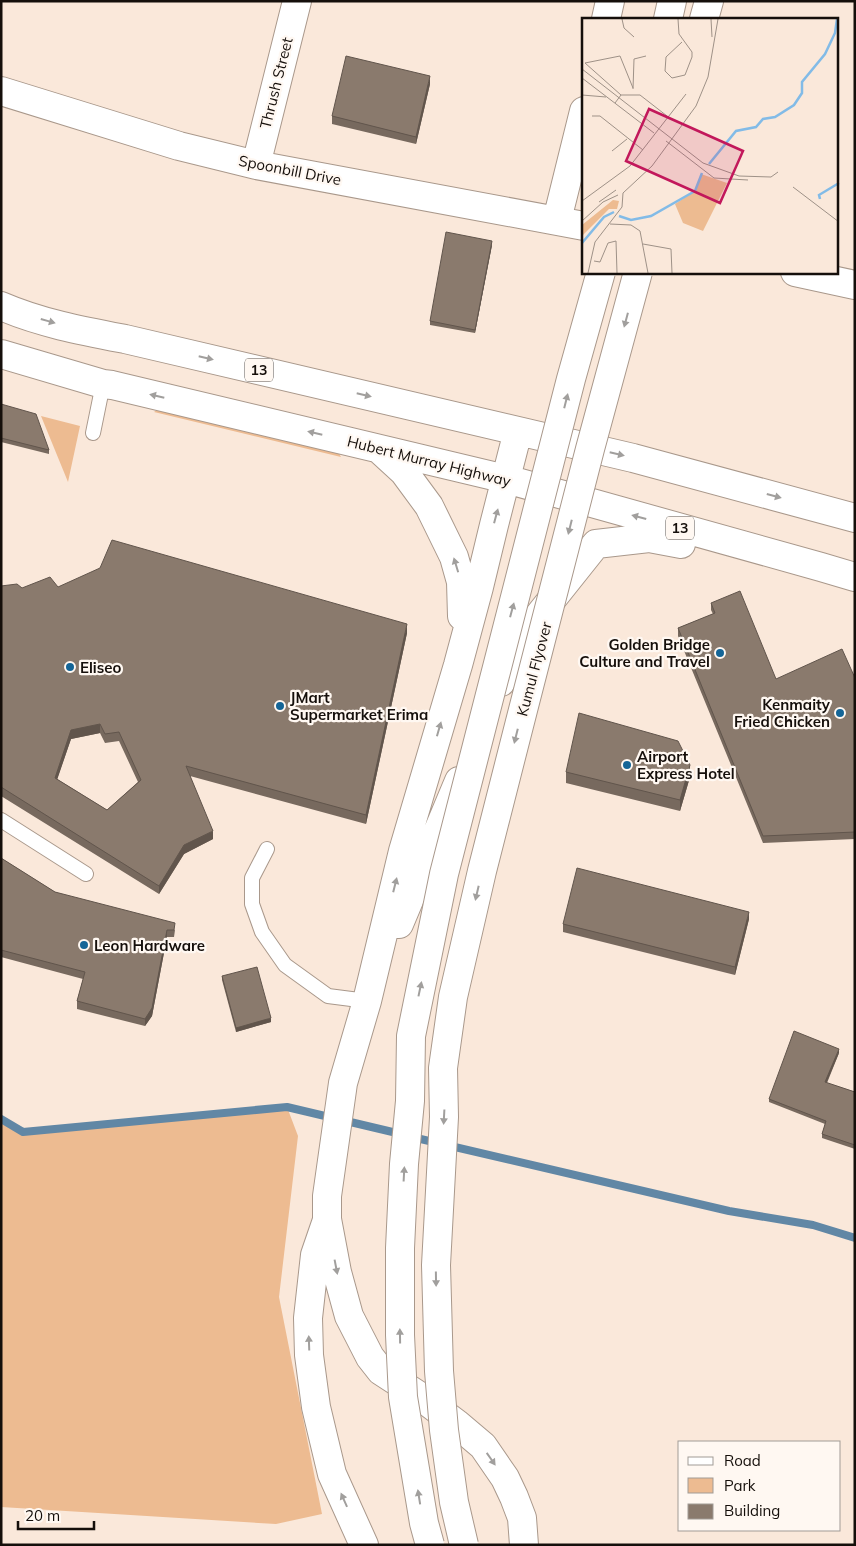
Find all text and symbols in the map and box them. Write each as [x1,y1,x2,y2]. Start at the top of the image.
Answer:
inset map [582,18,838,274]
street label: Thrush Street [255,35,297,131]
street label: Spoonbill Drive [237,151,343,189]
one-way arrow [621,312,629,327]
one-way arrow [40,318,55,326]
one-way arrow [198,354,213,362]
road number: 13 [245,358,273,382]
one-way arrow [357,391,372,399]
one-way arrow [149,392,164,400]
one-way arrow [562,394,570,409]
one-way arrow [307,429,322,437]
street label: Hubert Murray Highway [345,431,513,491]
one-way arrow [609,450,624,458]
one-way arrow [766,492,781,500]
one-way arrow [492,509,500,524]
one-way arrow [632,512,647,520]
road number: 13 [666,516,694,540]
one-way arrow [566,520,574,535]
one-way arrow [452,557,460,572]
one-way arrow [508,602,516,617]
street label: Kumul Flyover [512,619,556,718]
place label: Golden Bridge Culture and Travel [579,635,710,671]
marker: Golden Bridge Culture and Travel [714,647,726,659]
place label: Eliseo [80,658,121,677]
marker: Eliseo [64,661,76,673]
place label: JMart Supermarket Erima [290,688,428,724]
place label: Kenmaity Fried Chicken [734,695,831,731]
marker: JMart Supermarket Erima [274,700,286,712]
marker: Kenmaity Fried Chicken [834,707,846,719]
one-way arrow [435,722,443,737]
one-way arrow [512,728,520,743]
place label: Airport Express Hotel [637,747,735,783]
marker: Airport Express Hotel [621,759,633,771]
one-way arrow [391,878,399,893]
one-way arrow [473,886,481,901]
place label: Leon Hardware [94,936,205,955]
marker: Leon Hardware [78,939,90,951]
one-way arrow [417,980,425,996]
one-way arrow [439,1109,447,1125]
one-way arrow [400,1165,408,1181]
one-way arrow [332,1259,340,1275]
one-way arrow [433,1271,441,1287]
one-way arrow [396,1328,404,1344]
one-way arrow [304,1334,312,1350]
legend [678,1441,841,1531]
text: Road [724,1451,761,1470]
one-way arrow [486,1452,496,1465]
text: Park [724,1476,756,1495]
one-way arrow [415,1489,423,1505]
one-way arrow [339,1493,347,1507]
scale bar [18,1498,94,1530]
text: Building [724,1501,780,1520]
text: 20 m [25,1506,60,1525]

